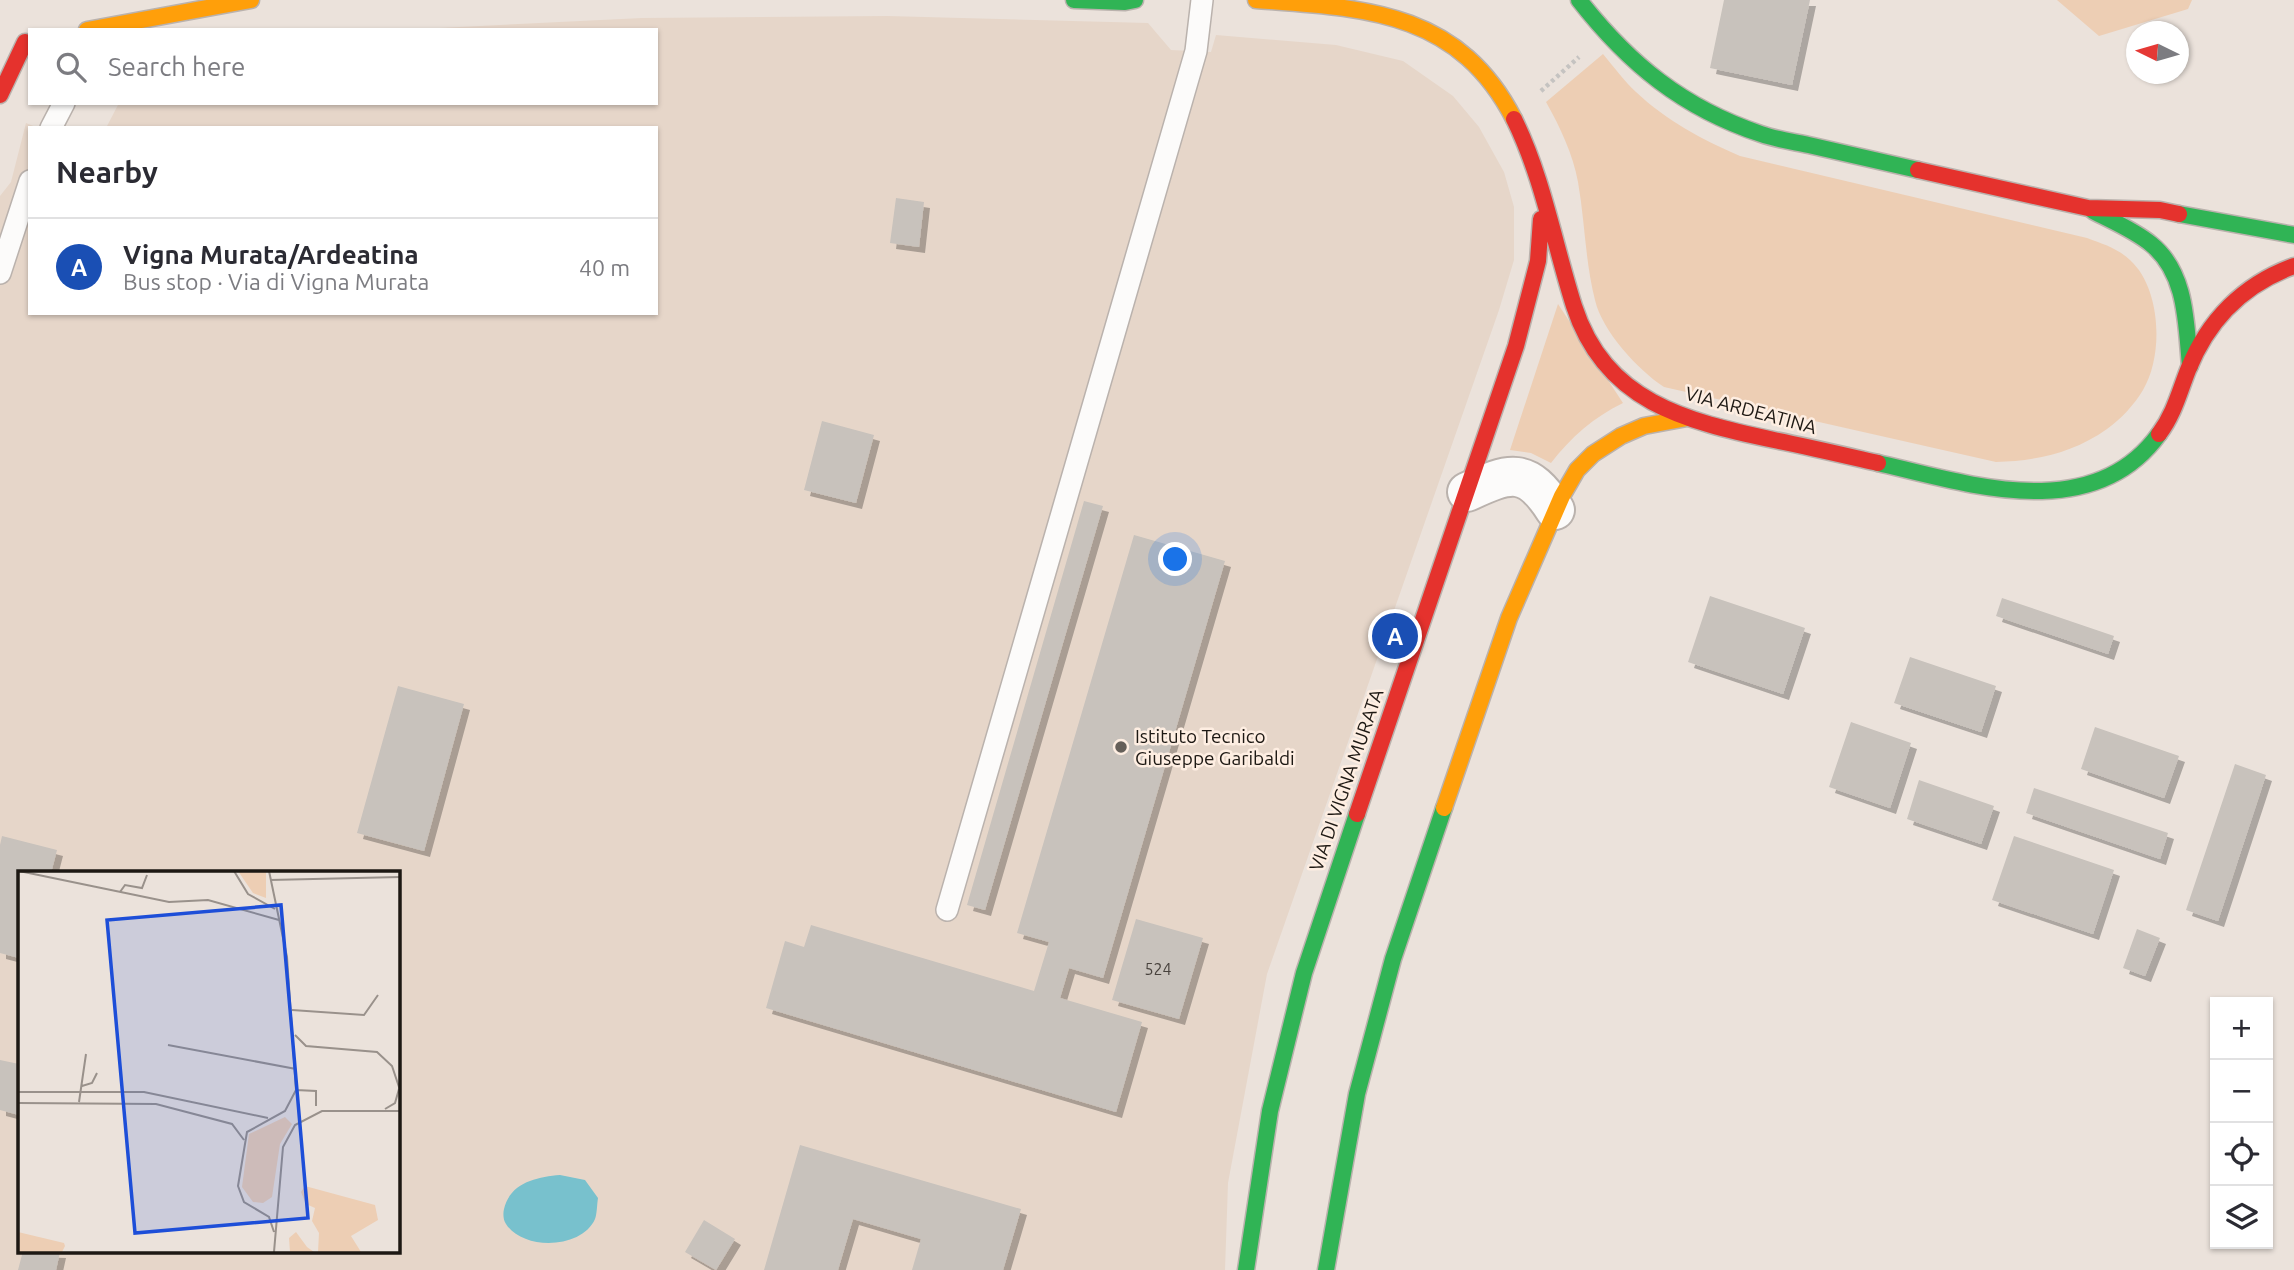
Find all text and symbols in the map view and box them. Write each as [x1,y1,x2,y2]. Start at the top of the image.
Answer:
north arrow [2126,21,2189,84]
search box [28,28,658,105]
icon: search [52,48,90,86]
text: Search here [108,52,245,81]
text: Nearby [56,155,158,189]
text: Vigna Murata/Ardeatina [123,240,419,269]
text: A [71,255,87,280]
text: 40 m [579,255,630,280]
text: Bus stop · Via di Vigna Murata [123,269,429,294]
street label: VIA ARDEATINA [1683,382,1820,438]
your location [1158,542,1192,576]
pin: A [1372,610,1418,662]
street label: VIA DI VIGNA MURATA [1304,685,1388,874]
place label: Istituto Tecnico Giuseppe Garibaldi [1135,725,1295,769]
marker: Istituto Tecnico Giuseppe Garibaldi [1113,739,1129,755]
inset map [18,871,399,1252]
house number: 524 [1144,960,1172,978]
map controls [2210,997,2273,1249]
button: + [2210,997,2273,1060]
button: − [2210,1060,2273,1123]
button: locate [2210,1123,2273,1186]
button: layers [2210,1186,2273,1249]

